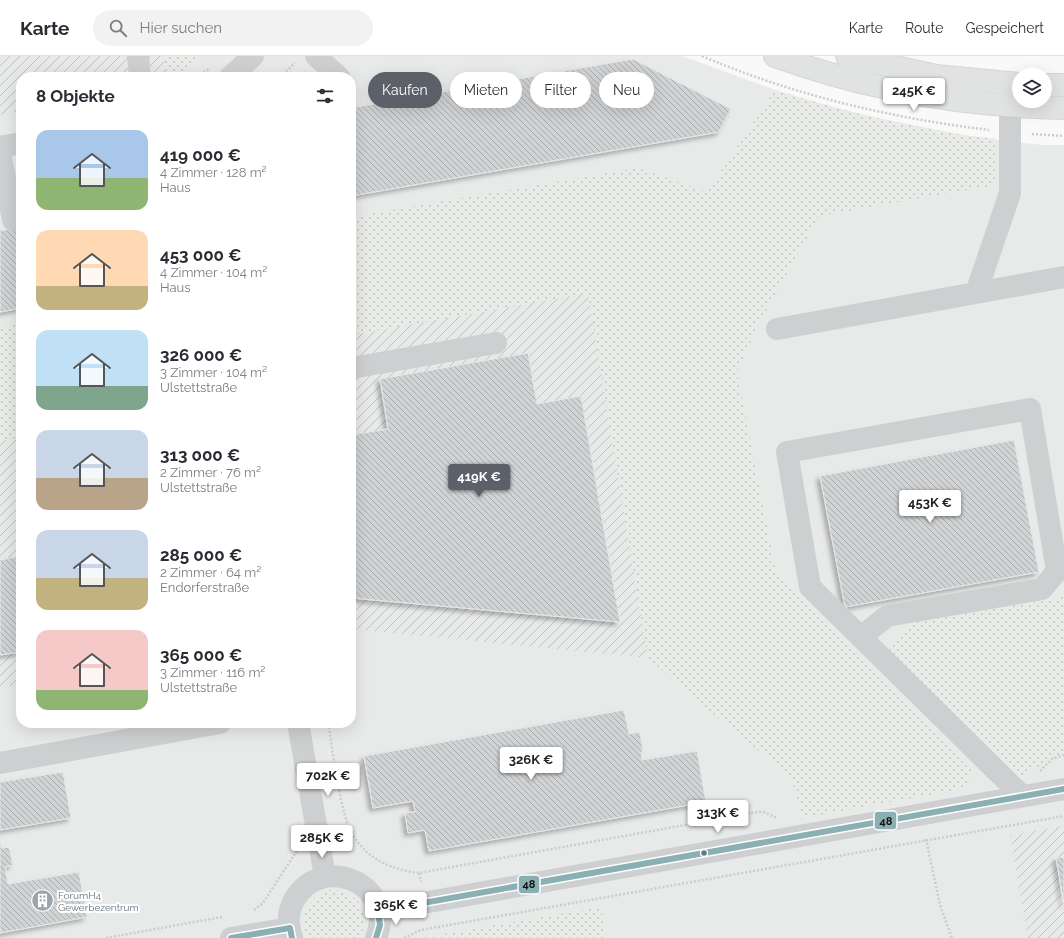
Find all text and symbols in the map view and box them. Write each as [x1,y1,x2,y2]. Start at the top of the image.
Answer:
search box [93,10,373,46]
text: Karte [20,17,69,39]
icon: search [107,17,129,39]
text: Hier suchen [139,19,222,37]
text: Karte [849,20,883,36]
text: Route [905,20,943,36]
text: Gespeichert [965,20,1044,36]
map controls [1012,68,1052,108]
button: layers [1012,68,1052,108]
chip: Kaufen [368,72,442,108]
chip: Mieten [450,72,522,108]
chip: Filter [530,72,591,108]
chip: Neu [599,72,654,108]
pin: 245K € [881,78,947,112]
text: 245K € [892,83,936,98]
icon: filters [314,85,336,107]
text: 8 Objekte [36,86,115,106]
text: 419 000 € [160,145,241,165]
icon: home [68,146,116,194]
text: 4 Zimmer · 128 m² [160,165,267,180]
text: Haus [160,180,191,195]
text: 453 000 € [160,245,242,265]
icon: home [68,246,116,294]
text: 4 Zimmer · 104 m² [160,265,267,280]
text: Haus [160,280,191,295]
text: 326 000 € [160,345,242,365]
icon: home [68,346,116,394]
text: 3 Zimmer · 104 m² [160,365,267,380]
text: Ulstettstraße [160,380,237,395]
text: 313 000 € [160,445,240,465]
icon: home [68,446,116,494]
pin: 419K € [446,464,512,498]
text: 2 Zimmer · 76 m² [160,465,261,480]
text: 419K € [457,469,501,484]
text: Ulstettstraße [160,480,237,495]
pin: 453K € [897,490,963,524]
text: 453K € [908,495,952,510]
text: 285 000 € [160,545,242,565]
icon: home [68,546,116,594]
text: 2 Zimmer · 64 m² [160,565,261,580]
text: Endorferstraße [160,580,249,595]
text: 365 000 € [160,645,242,665]
icon: home [68,646,116,694]
text: 3 Zimmer · 116 m² [160,665,265,680]
text: Ulstettstraße [160,680,237,695]
pin: 326K € [498,747,564,781]
text: 326K € [509,752,553,767]
pin: 702K € [295,763,361,797]
text: 702K € [306,768,350,783]
pin: 313K € [685,800,751,834]
text: 313K € [697,805,739,820]
line badge: 48 [874,811,897,830]
text: 48 [880,815,893,828]
pin: 285K € [289,825,355,859]
text: 285K € [300,830,344,845]
unlabelled marker [699,848,709,858]
line badge: 48 [518,875,540,894]
text: 48 [523,878,536,891]
building icon: ForumH4 Gewerbezentrum [29,888,55,914]
place label: ForumH4 Gewerbezentrum [58,890,139,913]
pin: 365K € [363,892,429,926]
text: 365K € [374,897,418,912]

